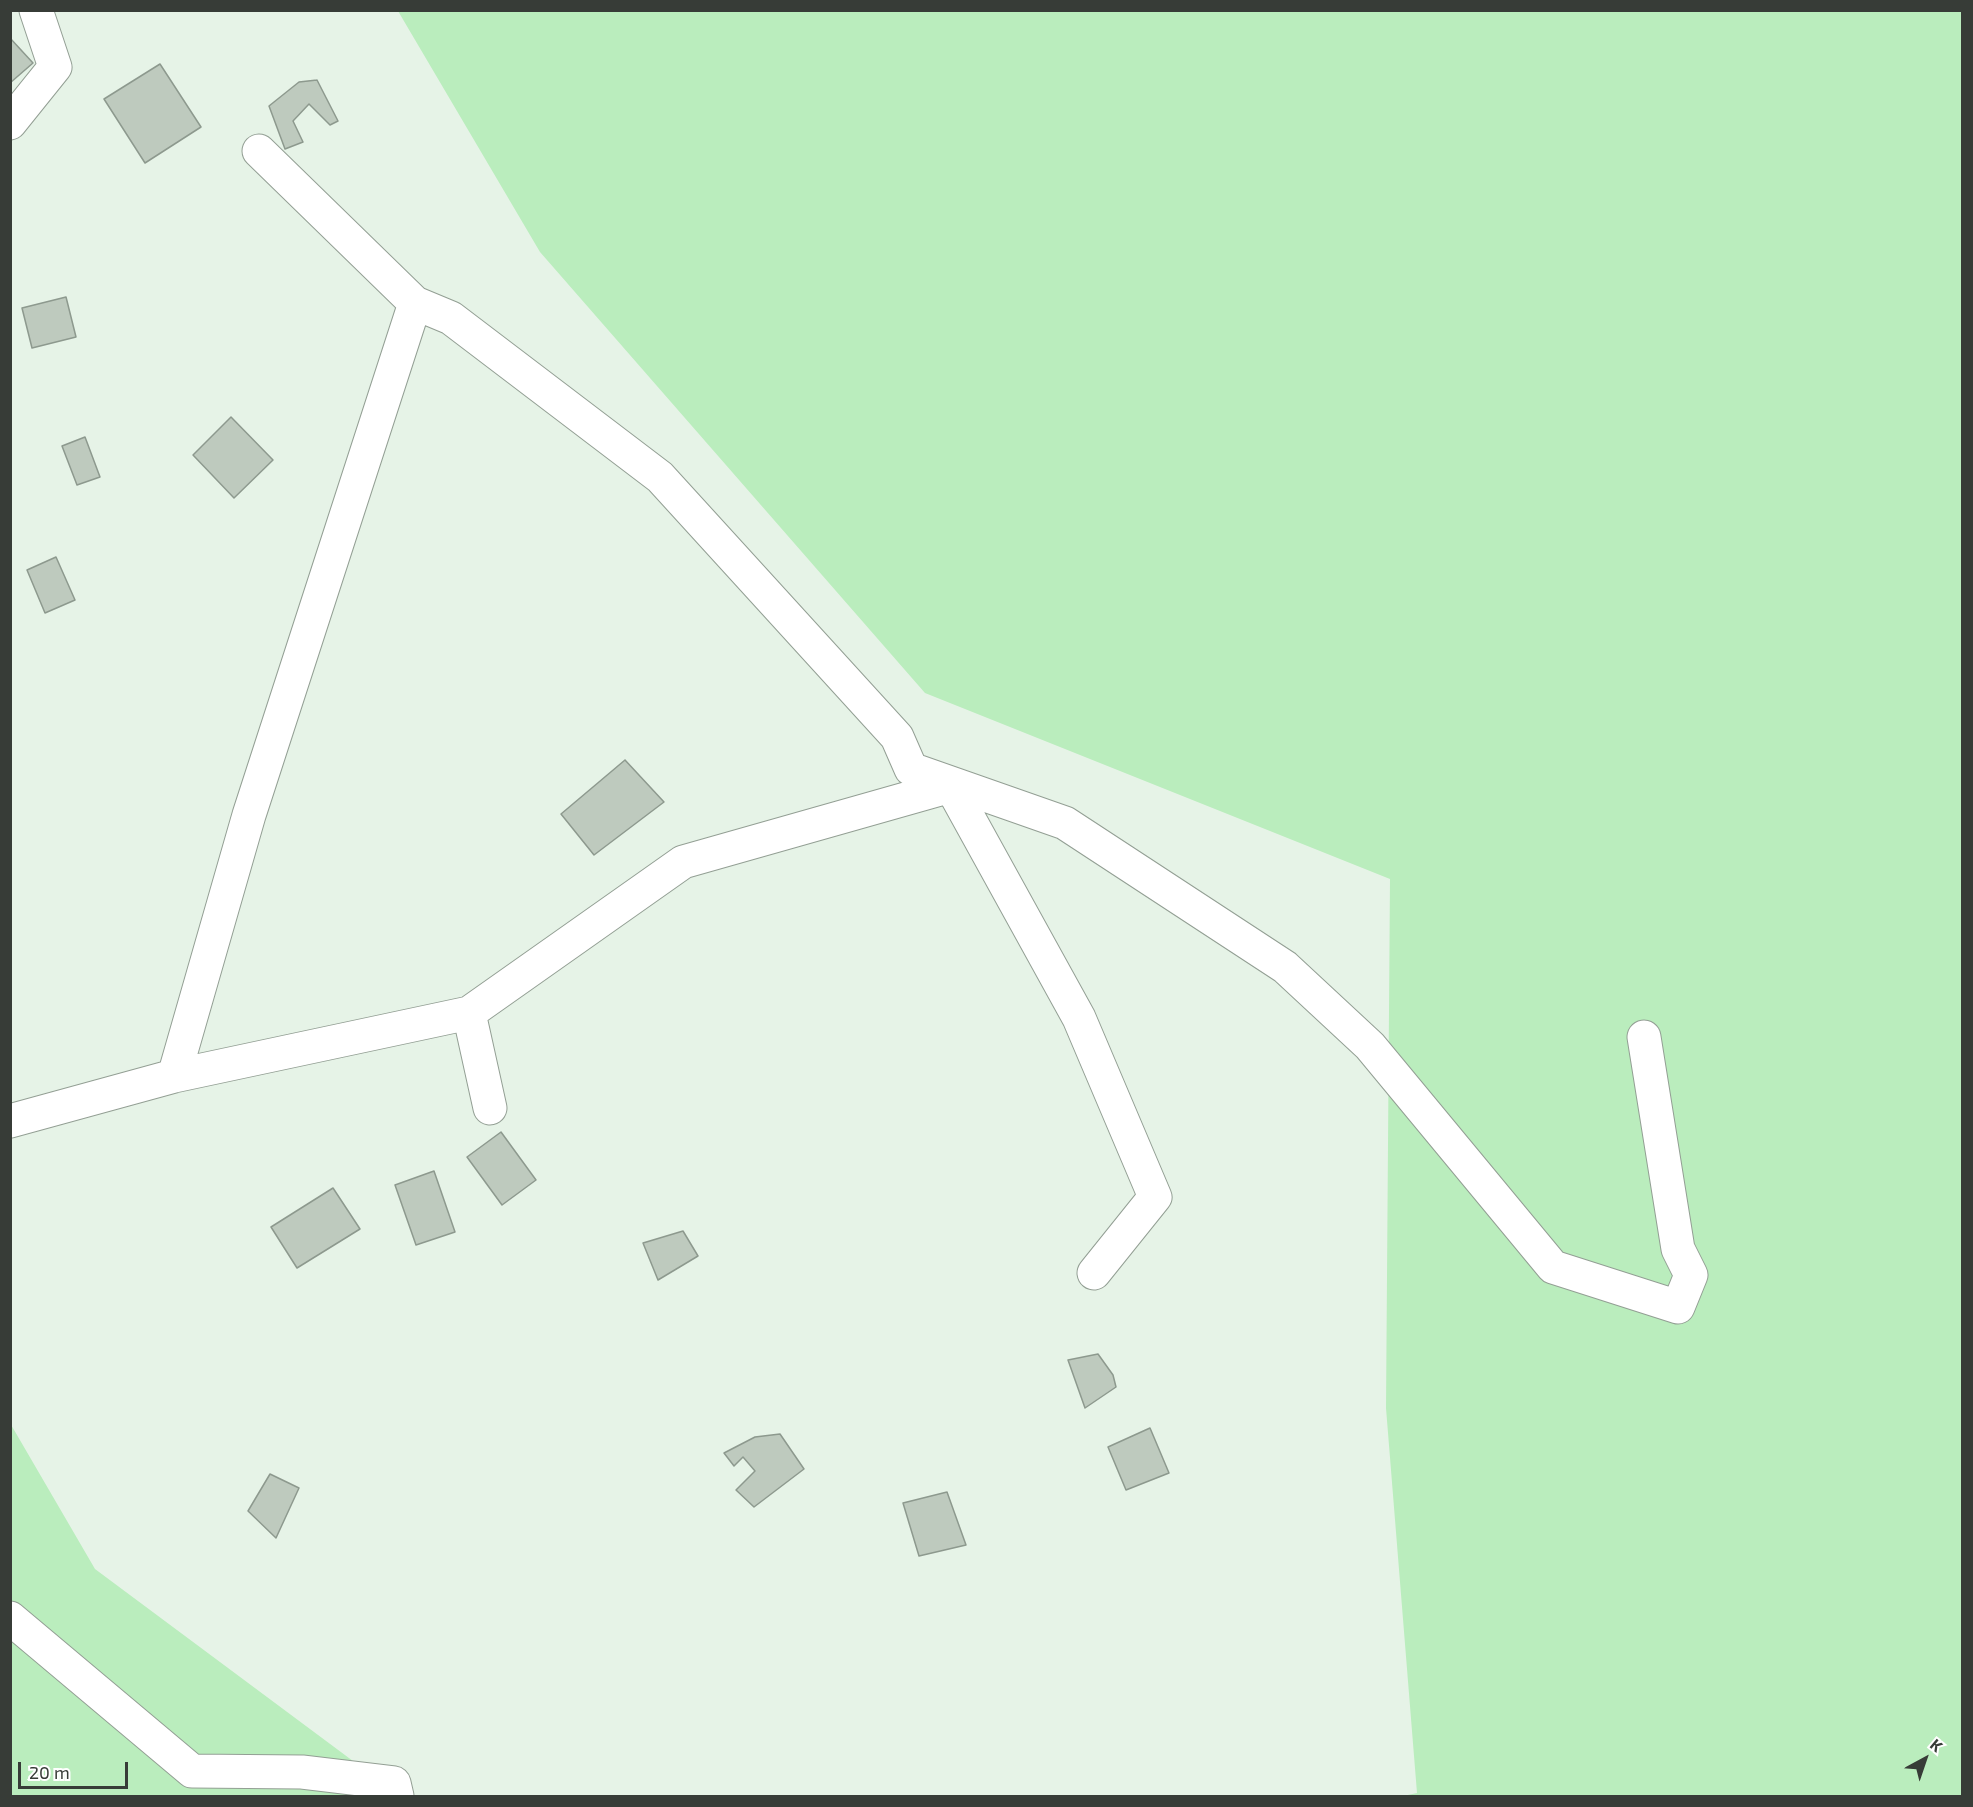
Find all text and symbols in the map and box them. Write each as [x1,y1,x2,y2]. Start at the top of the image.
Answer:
north arrow [1895,1729,1955,1789]
text: K [1927,1734,1947,1755]
scale bar [21,1750,130,1788]
text: 20 m [29,1761,70,1783]

